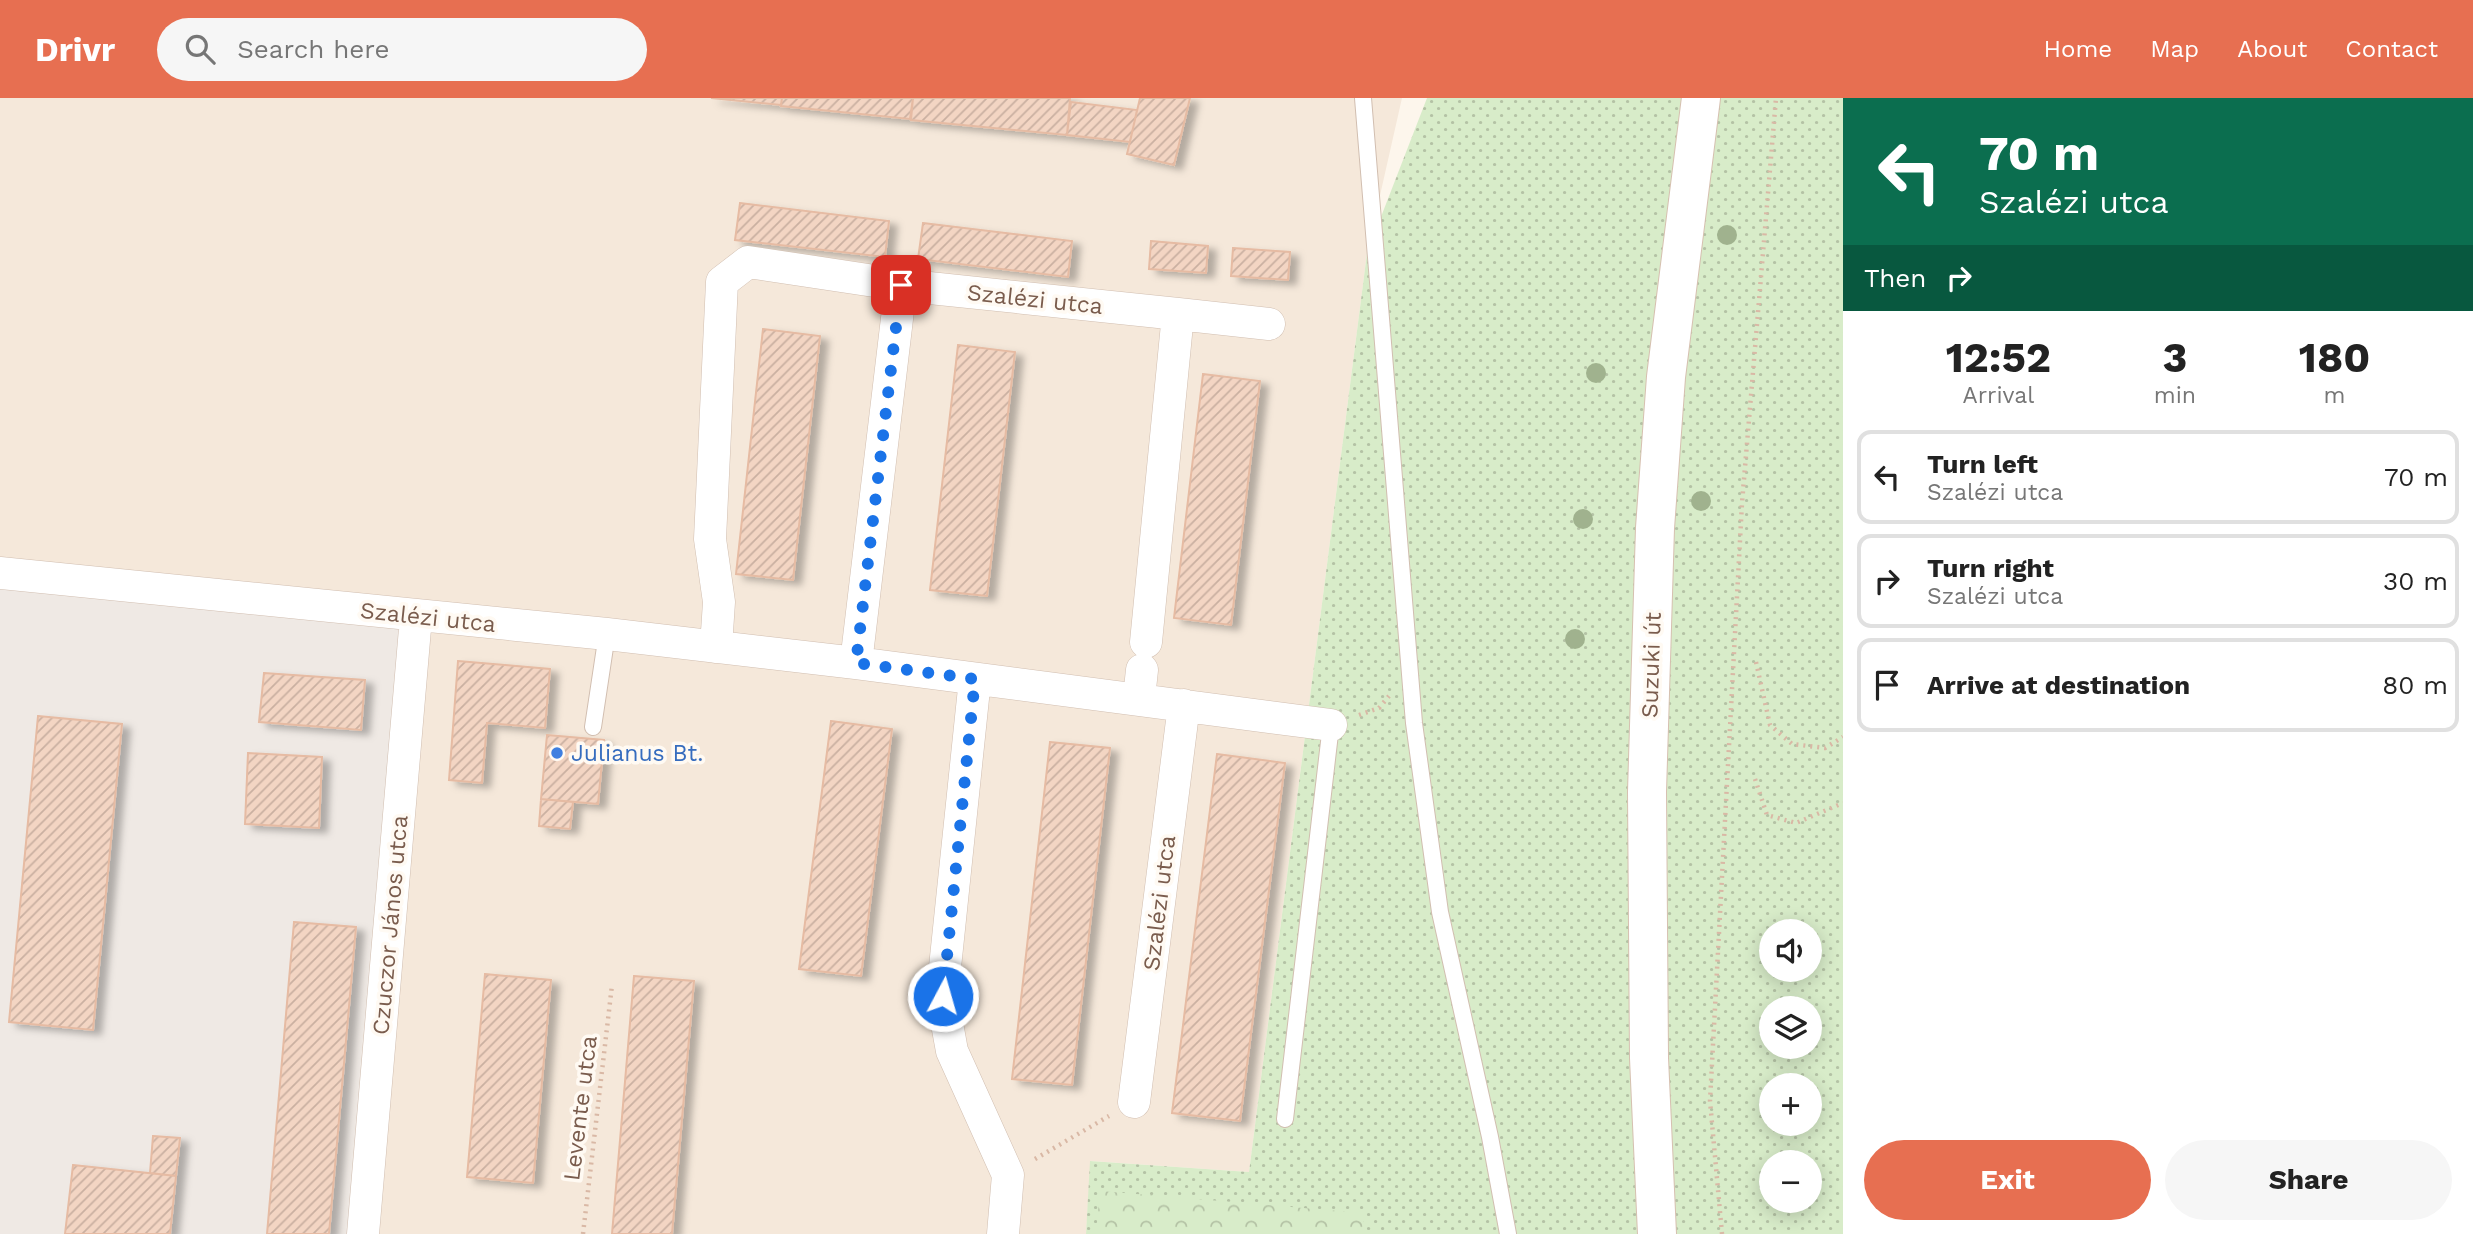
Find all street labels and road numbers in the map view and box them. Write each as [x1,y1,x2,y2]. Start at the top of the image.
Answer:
street label: Szalézi utca [966,279,1104,320]
street label: Szalézi utca [359,597,497,638]
street label: Suzuki út [1636,611,1667,719]
street label: Czuczor János utca [367,814,414,1036]
street label: Szalézi utca [1138,834,1181,972]
street label: Levente utca [558,1034,603,1182]

